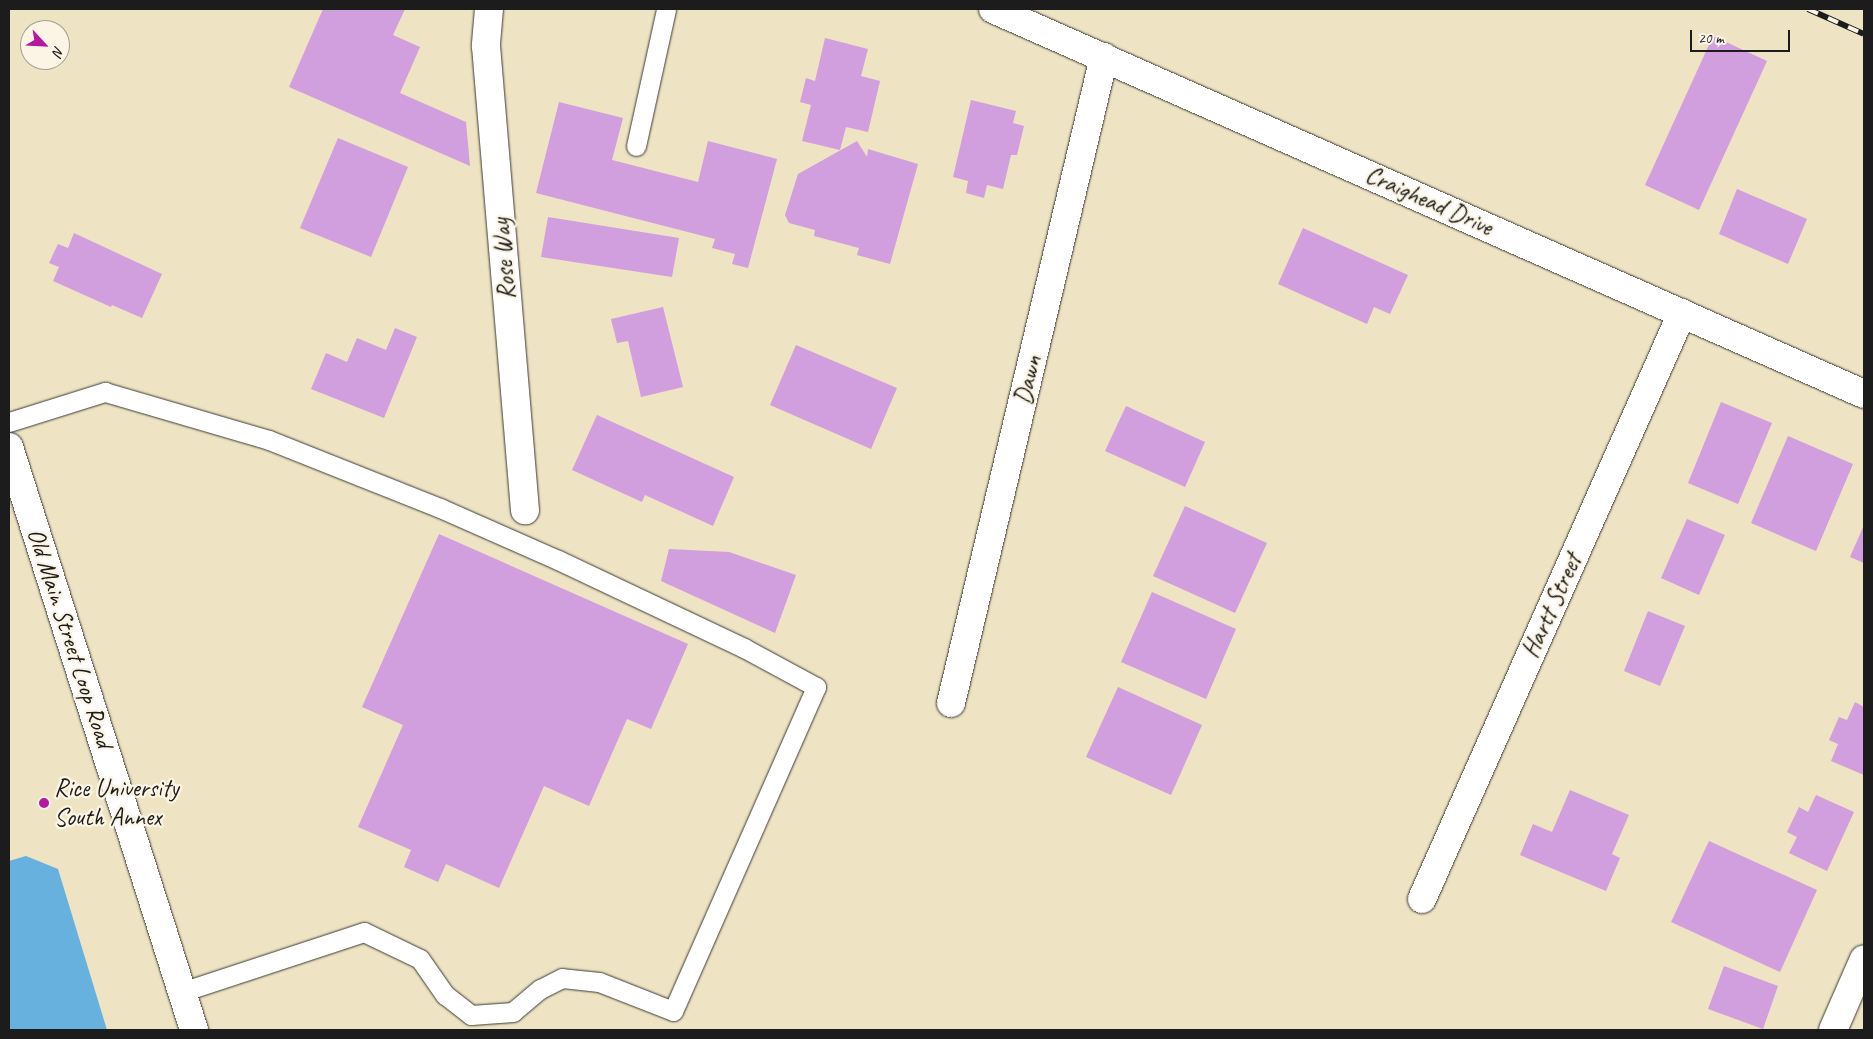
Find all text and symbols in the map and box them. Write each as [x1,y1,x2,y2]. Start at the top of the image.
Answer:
north arrow [20,20,70,70]
scale bar [1693,20,1793,52]
text: 20 m [1698,29,1724,48]
text: N [49,44,68,59]
street label: Craighead Drive [1361,160,1497,242]
street label: Rose Way [485,217,523,301]
street label: Dawn [1008,353,1048,407]
street label: Old Main Street Loop Road [20,524,120,752]
street label: Hartt Street [1516,549,1588,663]
place label: Rice University South Annex [54,774,179,833]
marker: Rice University South Annex [38,797,50,809]

